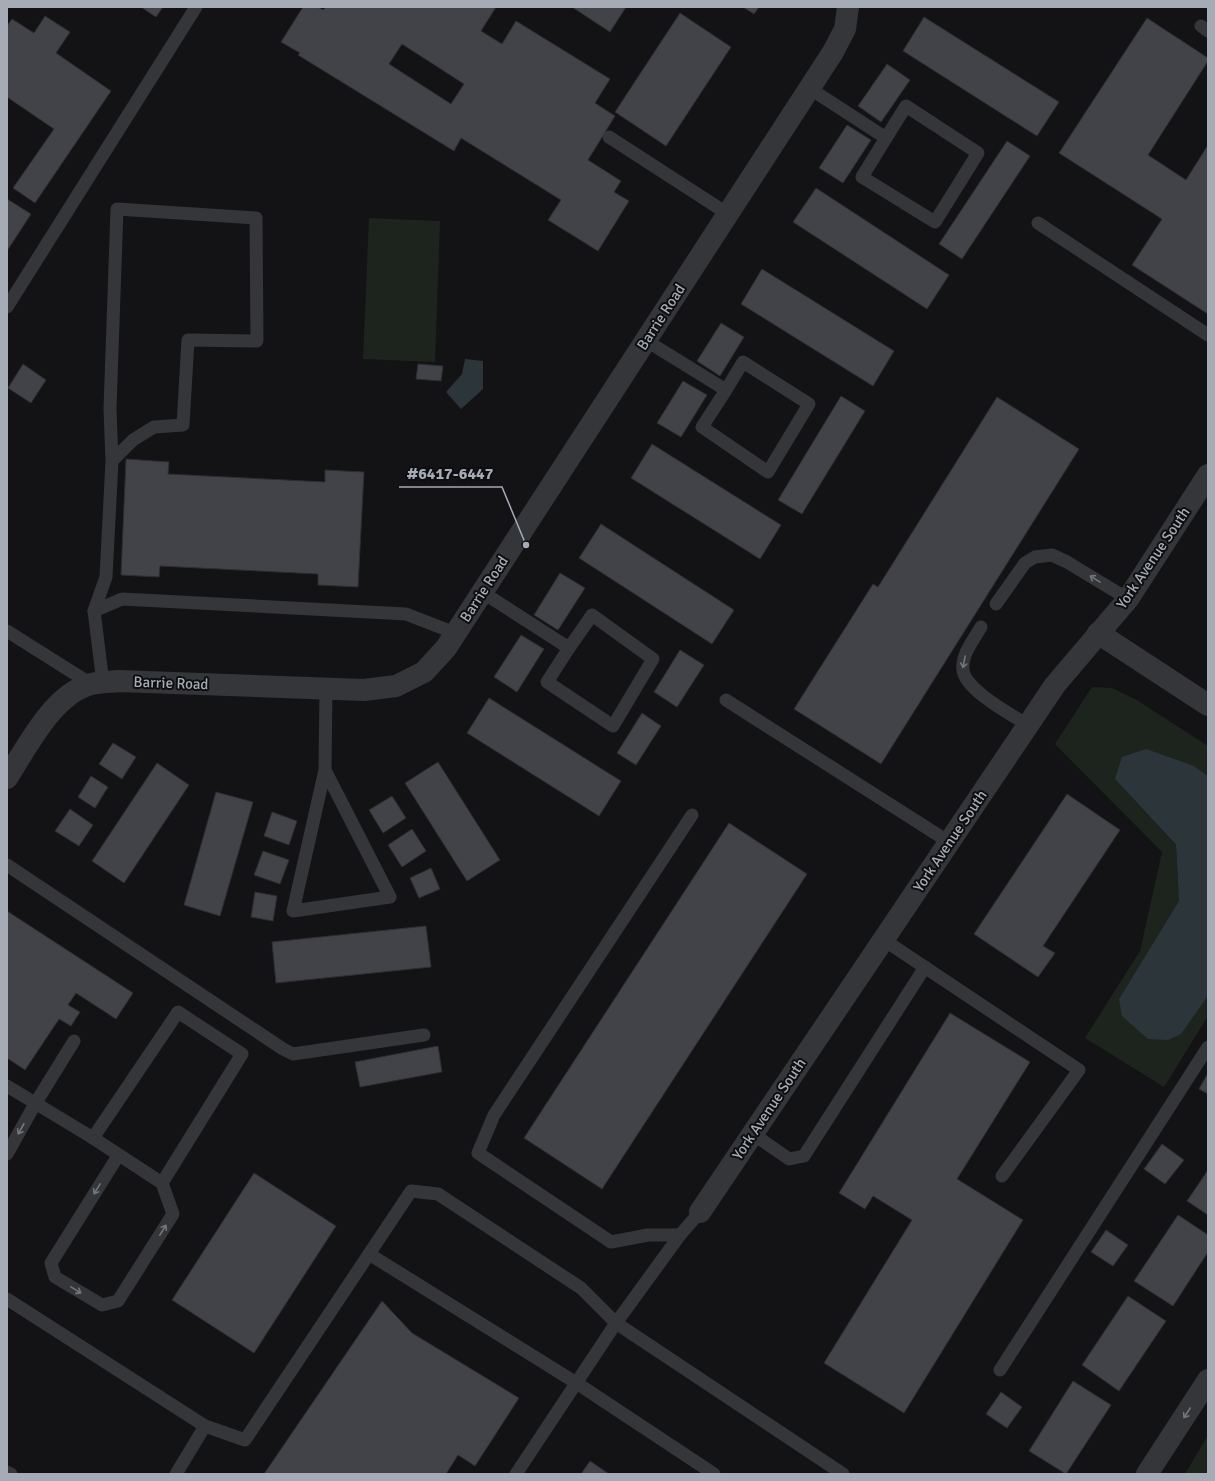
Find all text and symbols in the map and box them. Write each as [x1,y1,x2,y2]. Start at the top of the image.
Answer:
street label: Barrie Road [633,281,689,353]
callout: #6417-6447 [399,459,502,487]
text: #6417-6447 [407,464,494,484]
street label: York Avenue South [1112,504,1194,612]
street label: Barrie Road [456,553,512,625]
one-way arrow [1090,575,1101,583]
one-way arrow [960,655,968,668]
street label: Barrie Road [133,673,209,693]
street label: York Avenue South [909,787,991,895]
street label: York Avenue South [728,1055,810,1163]
one-way arrow [16,1123,24,1135]
one-way arrow [93,1183,101,1195]
one-way arrow [159,1224,167,1236]
one-way arrow [70,1286,82,1294]
one-way arrow [1183,1407,1191,1418]

